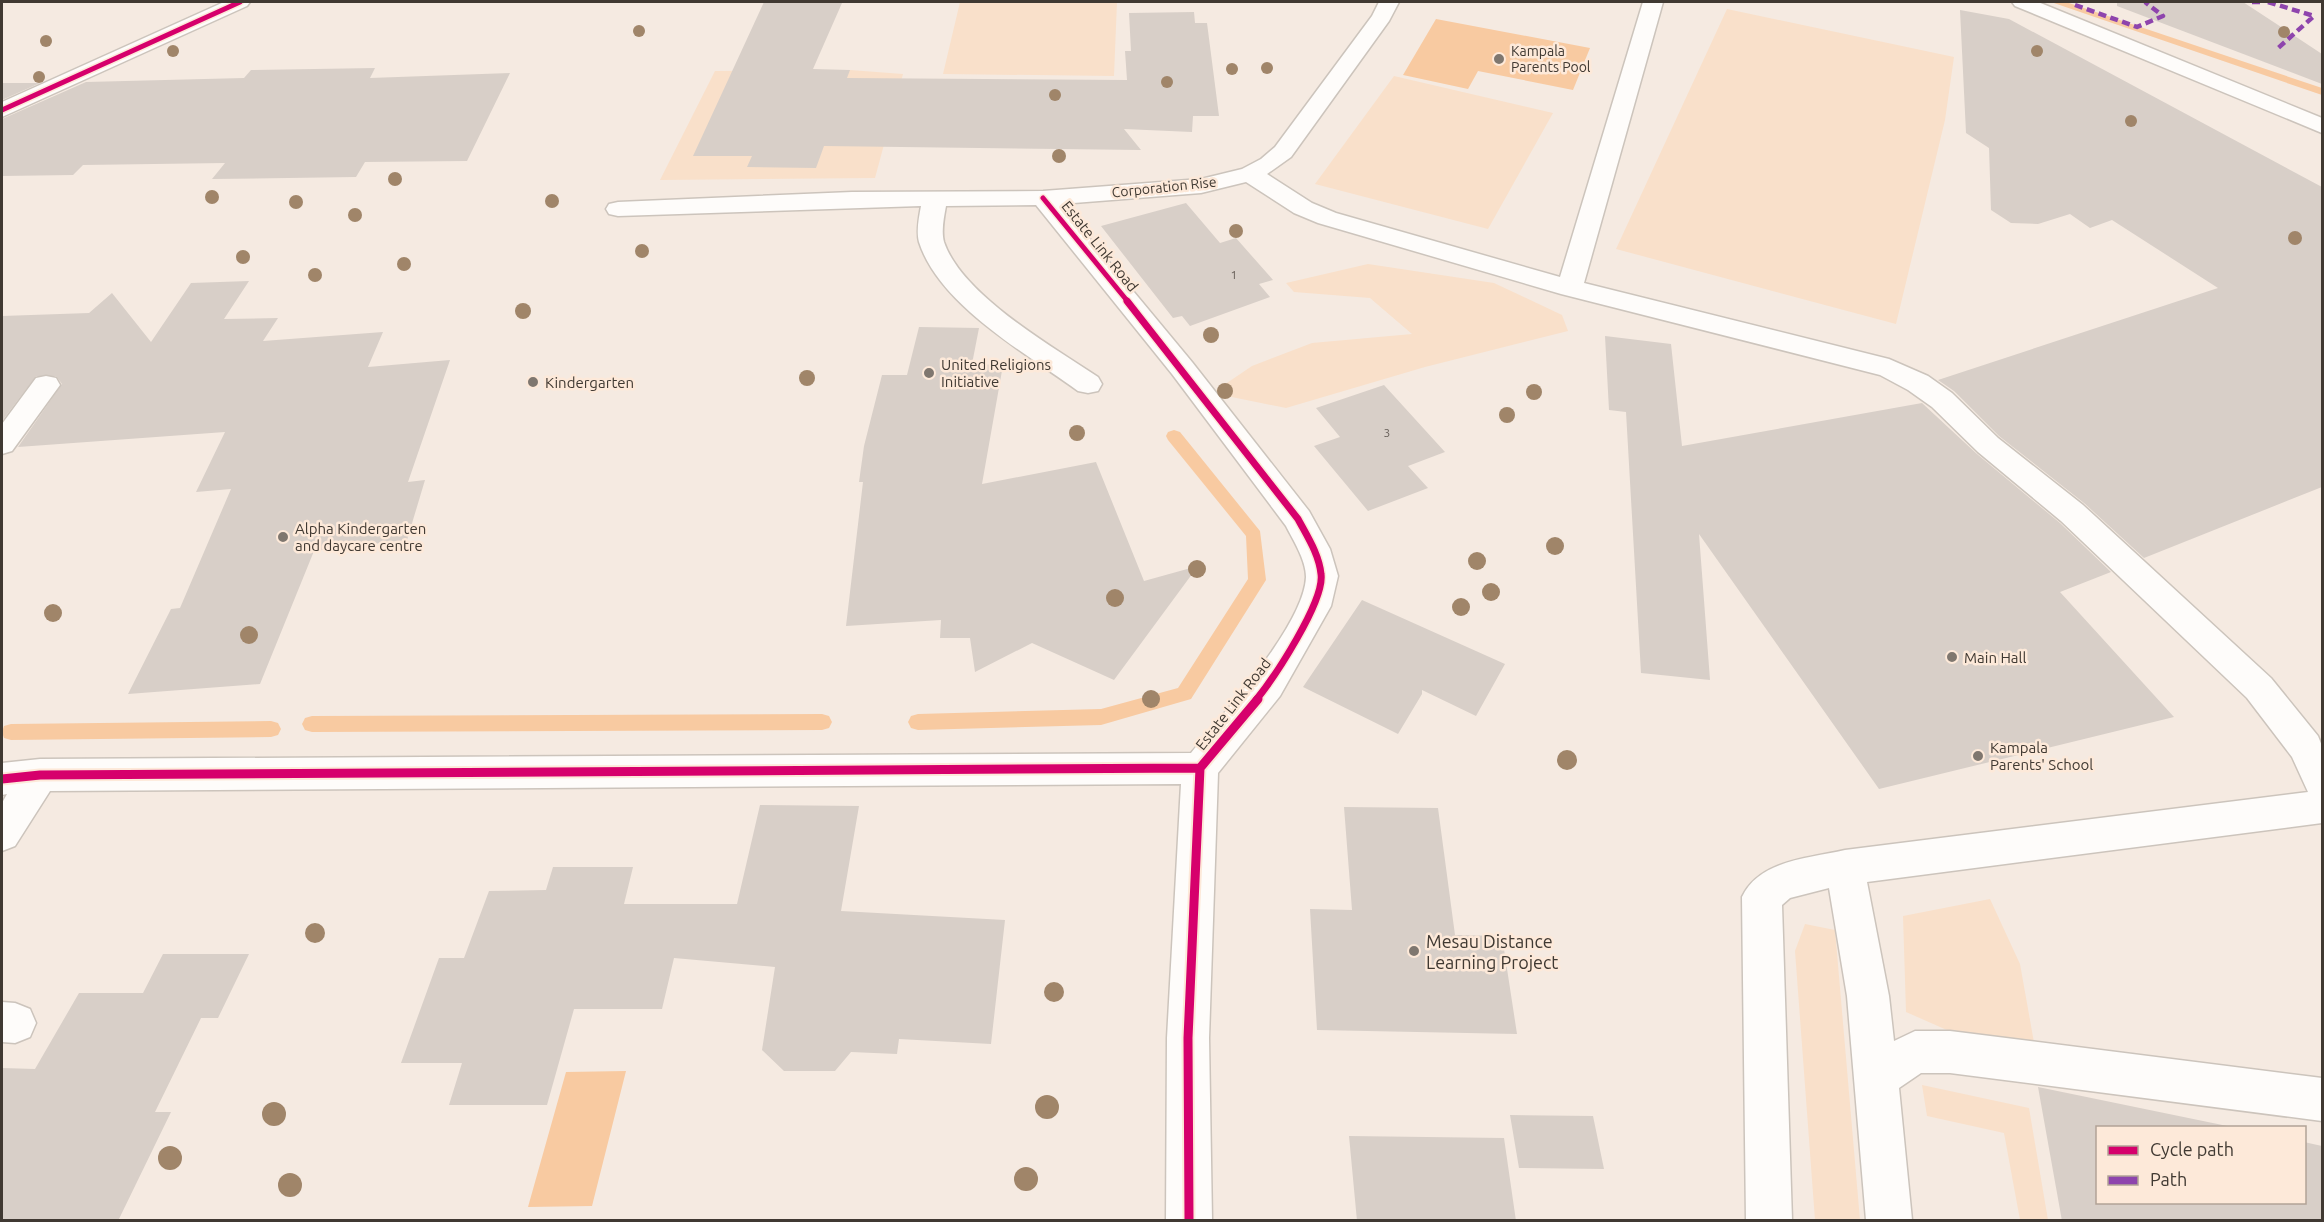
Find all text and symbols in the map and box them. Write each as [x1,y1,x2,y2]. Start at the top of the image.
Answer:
place label: Kampala Parents Pool [1511,43,1591,75]
marker: Kampala Parents Pool [1492,52,1506,66]
street label: Corporation Rise [1111,174,1217,200]
street label: Estate Link Road [1058,197,1142,295]
house number: 1 [1231,268,1237,281]
place label: United Religions Initiative [941,356,1051,390]
marker: United Religions Initiative [922,366,936,380]
place label: Kindergarten [545,374,634,391]
marker: Kindergarten [526,375,540,389]
house number: 3 [1384,426,1390,439]
place label: Alpha Kindergarten and daycare centre [295,520,426,554]
marker: Alpha Kindergarten and daycare centre [276,530,290,544]
place label: Main Hall [1964,649,2026,666]
marker: Main Hall [1945,650,1959,664]
street label: Estate Link Road [1192,655,1274,753]
place label: Kampala Parents' School [1990,739,2093,773]
marker: Kampala Parents' School [1971,749,1985,763]
place label: Mesau Distance Learning Project [1426,931,1558,972]
marker: Mesau Distance Learning Project [1407,944,1421,958]
legend [2096,1126,2306,1204]
text: Cycle path [2150,1139,2234,1159]
text: Path [2150,1169,2187,1189]

